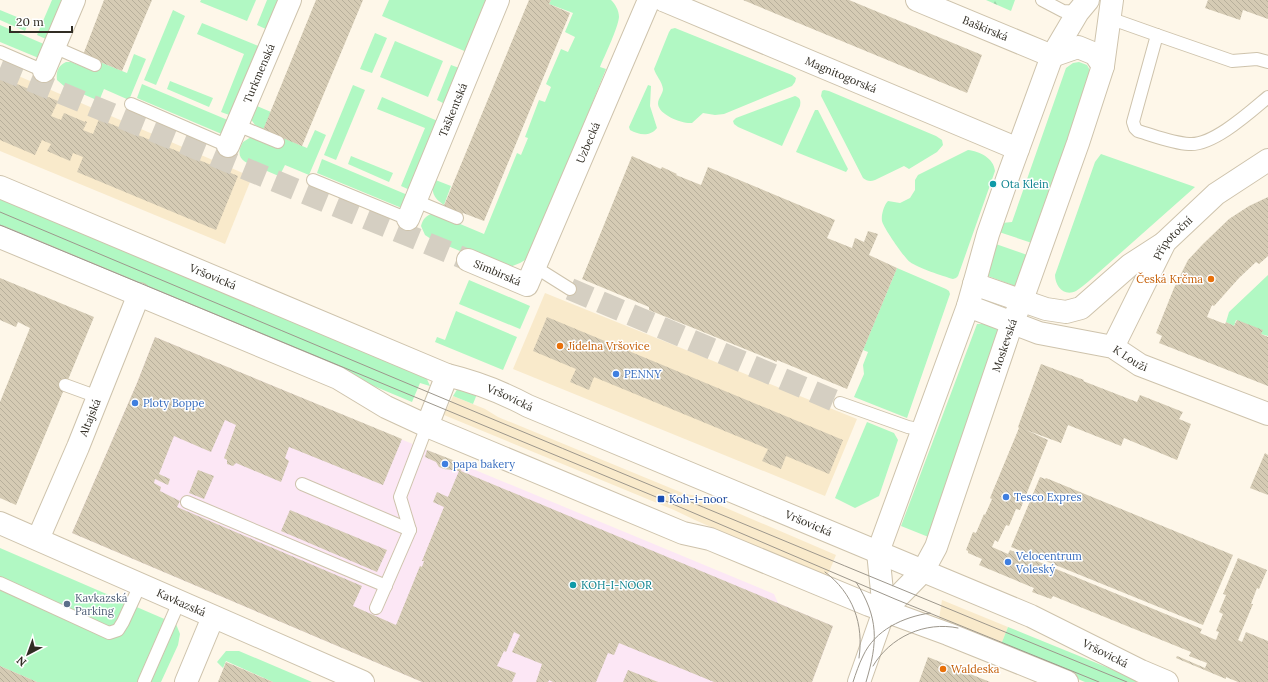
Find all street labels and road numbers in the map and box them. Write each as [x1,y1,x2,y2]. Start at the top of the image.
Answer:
street label: Baškirská [960,13,1011,44]
street label: Turkmenská [240,41,278,105]
street label: Magnitogorská [803,53,879,96]
street label: Taškentská [436,81,470,139]
street label: Uzbecká [573,120,603,165]
street label: Přípotoční [1150,213,1195,262]
street label: Simbirská [472,256,524,289]
street label: Vršovická [187,260,239,293]
street label: Moskevská [989,316,1020,374]
street label: K Louži [1110,342,1150,374]
street label: Vršovická [484,381,535,414]
street label: Altajská [76,396,104,439]
street label: Vršovická [782,507,834,539]
street label: Kavkazská [154,585,209,620]
street label: Vršovická [1079,635,1131,671]

